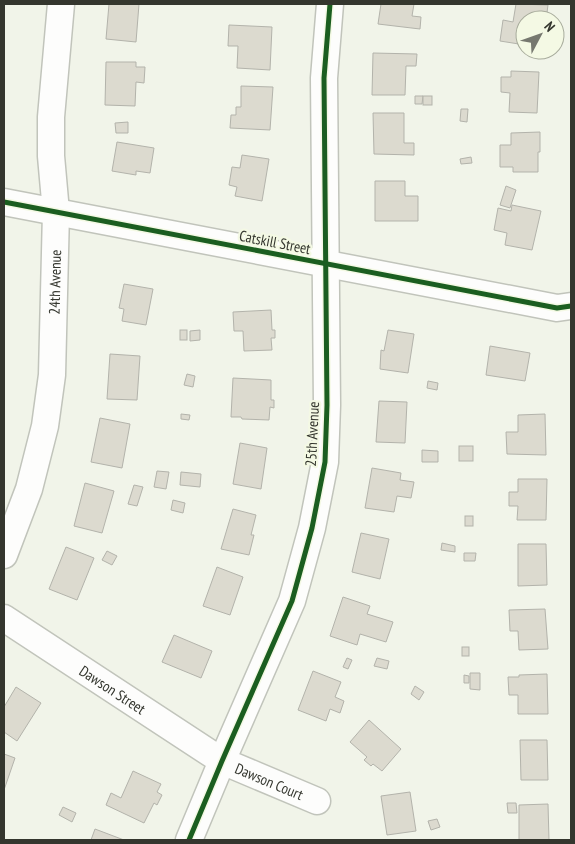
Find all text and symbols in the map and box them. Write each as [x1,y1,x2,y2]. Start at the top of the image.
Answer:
north arrow [515,10,565,60]
text: N [541,18,559,35]
street label: Catskill Street [238,226,312,258]
street label: 24th Avenue [44,249,65,315]
street label: 25th Avenue [301,401,323,467]
street label: Dawson Street [76,661,149,718]
street label: Dawson Court [232,758,306,804]

